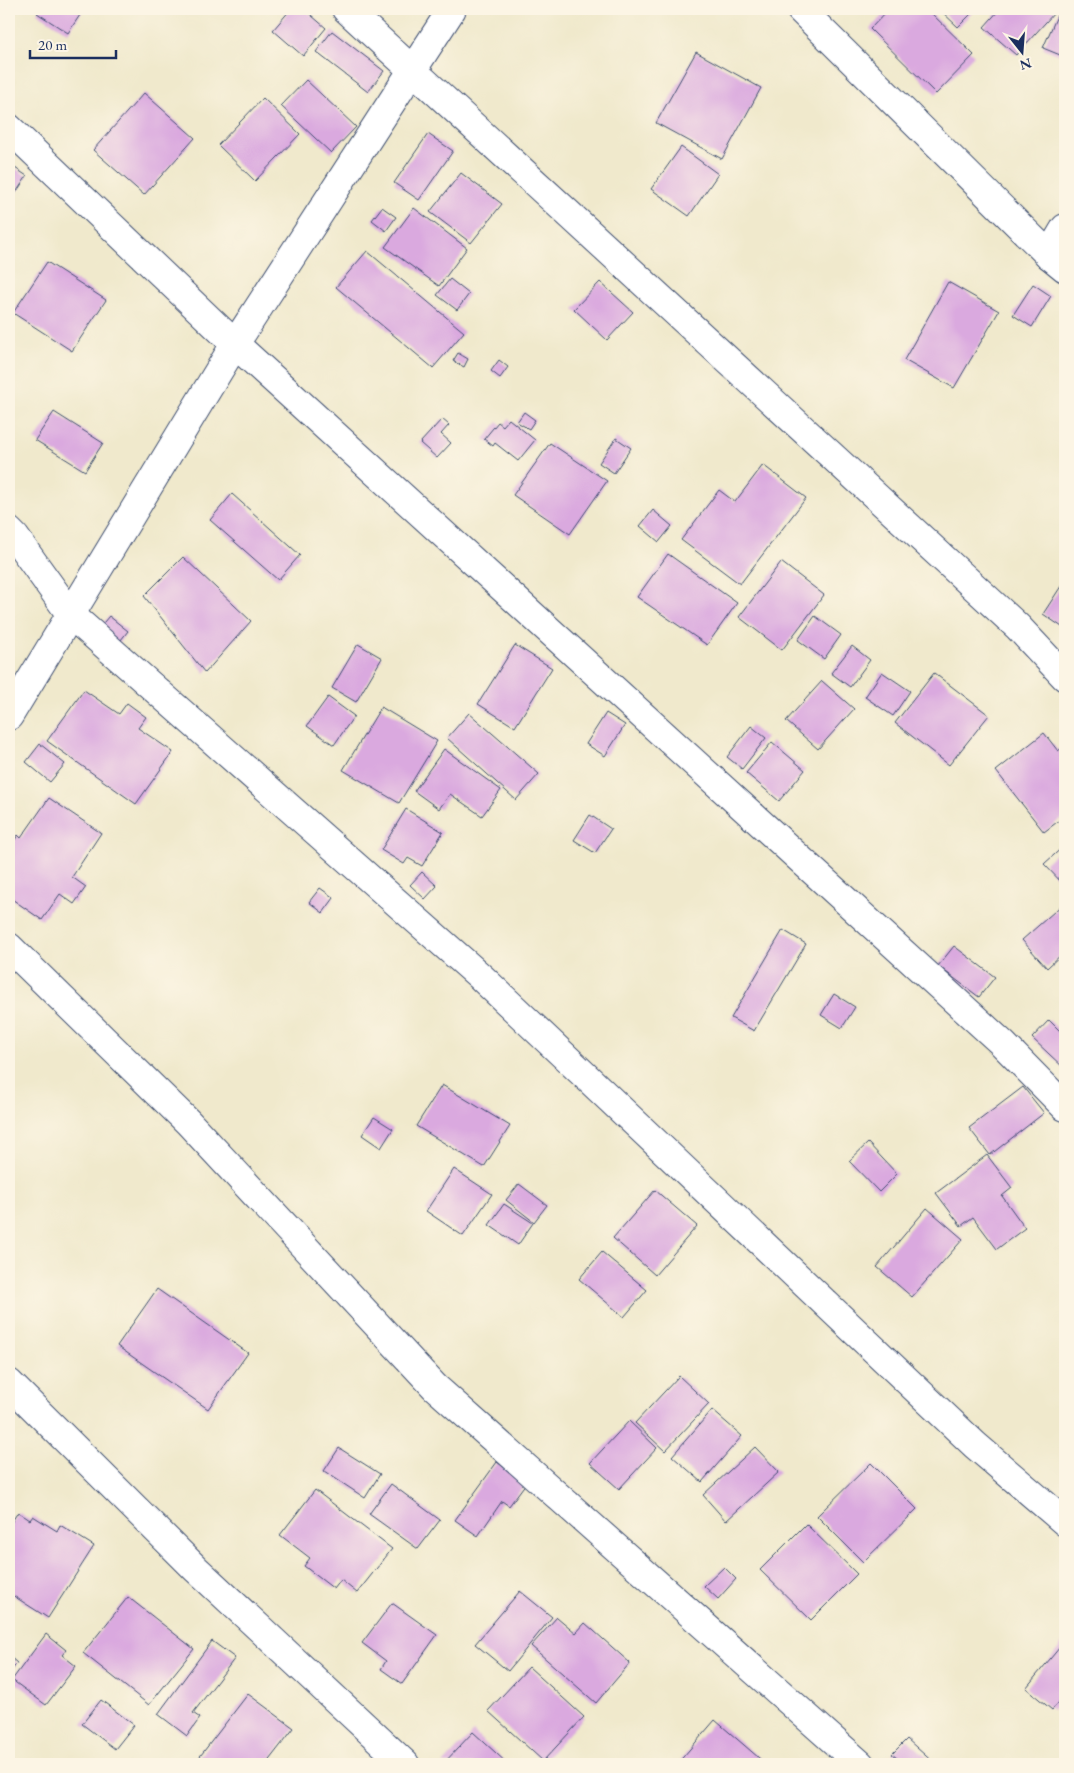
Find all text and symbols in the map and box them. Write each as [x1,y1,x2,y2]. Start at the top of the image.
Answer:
scale bar [30,28,116,60]
north arrow [996,28,1046,78]
text: 20 m [38,35,67,54]
text: N [1017,54,1034,75]

